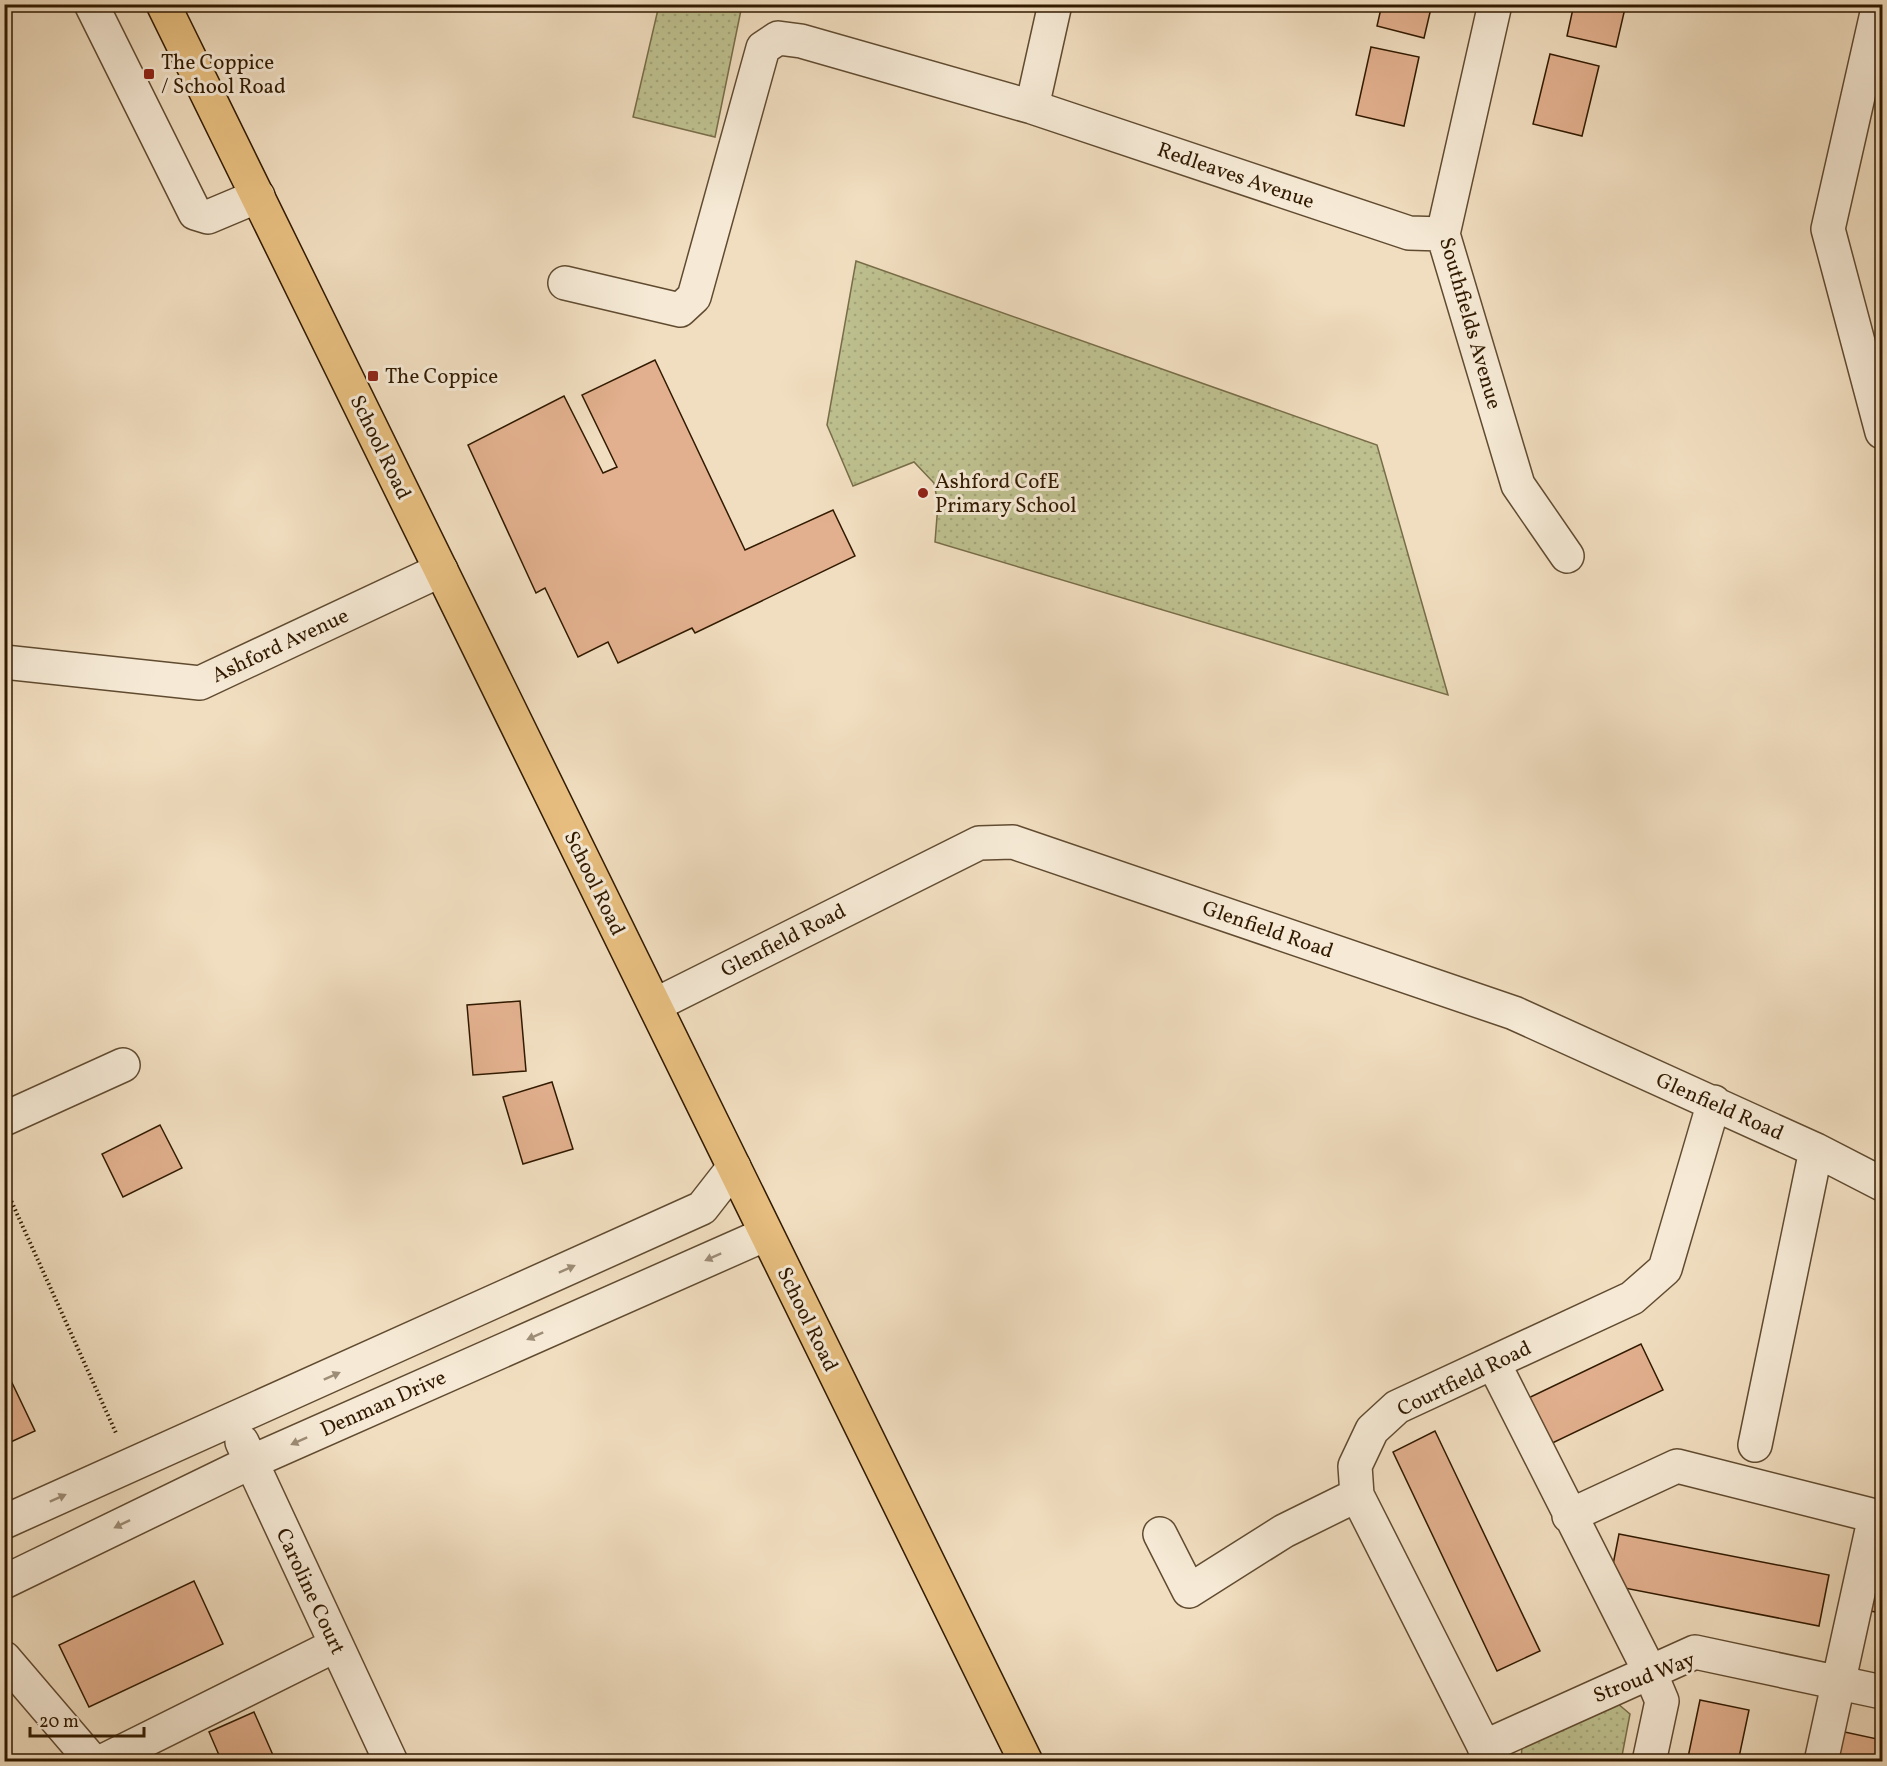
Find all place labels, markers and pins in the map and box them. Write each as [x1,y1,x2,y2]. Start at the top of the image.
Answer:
place label: The Coppice / School Road [161,49,286,102]
marker: The Coppice / School Road [142,67,156,81]
place label: The Coppice [385,363,498,392]
marker: The Coppice [366,369,380,383]
place label: Ashford CofE Primary School [935,468,1076,521]
marker: Ashford CofE Primary School [916,486,930,500]

